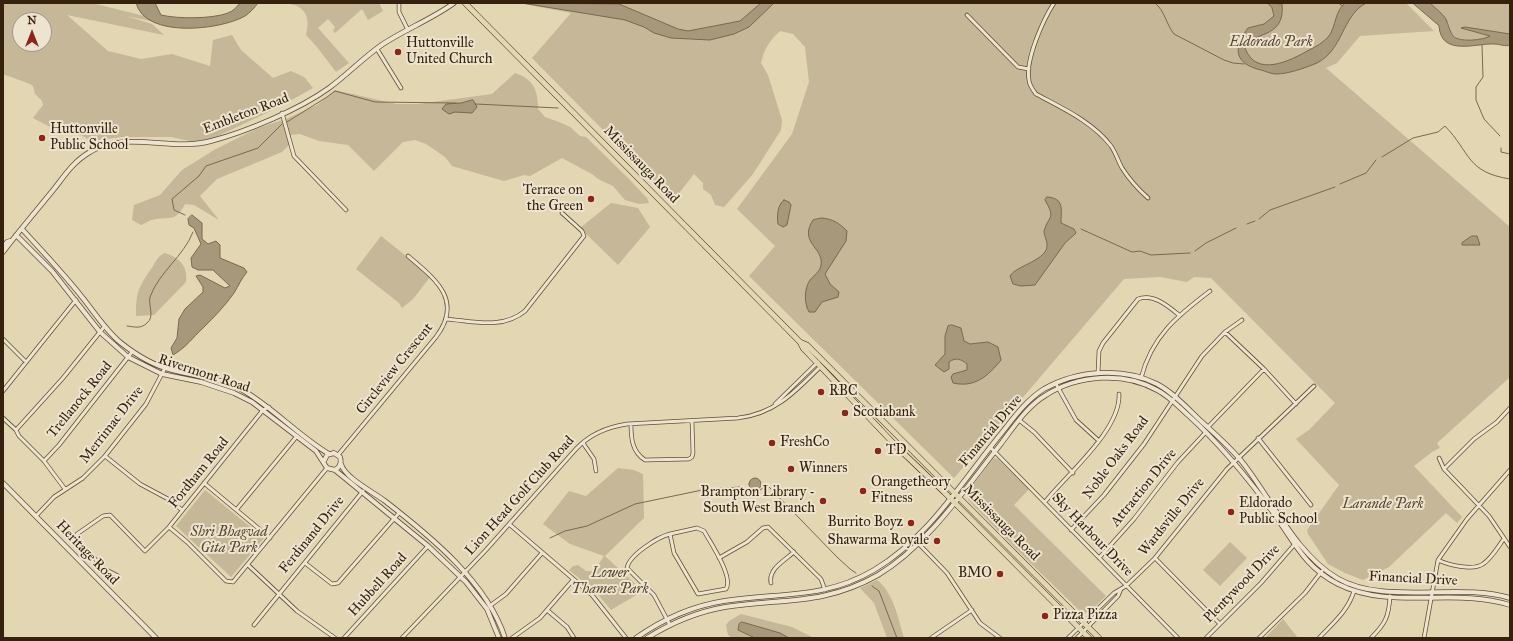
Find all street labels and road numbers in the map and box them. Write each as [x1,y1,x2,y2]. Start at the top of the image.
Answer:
street label: Embleton Road [201,90,291,138]
street label: Mississauga Road [600,123,682,207]
street label: Circleview Crescent [353,320,437,418]
street label: Rivermont Road [156,351,252,397]
street label: Trellanock Road [44,358,116,442]
street label: Merrimac Drive [77,383,147,467]
street label: Financial Drive [956,392,1026,470]
street label: Noble Oaks Road [1079,413,1153,503]
street label: Lion Head Golf Club Road [462,433,578,559]
street label: Fordham Road [165,434,233,512]
street label: Attraction Drive [1108,446,1180,530]
street label: Wardsville Drive [1136,475,1208,559]
street label: Mississauga Road [959,481,1043,565]
street label: Sky Harbour Drive [1048,490,1136,580]
street label: Ferdinand Drive [276,493,348,577]
street label: Heritage Road [52,517,122,589]
street label: Plentywood Drive [1200,541,1284,627]
street label: Hubbell Road [345,550,411,620]
street label: Financial Drive [1368,568,1458,590]

